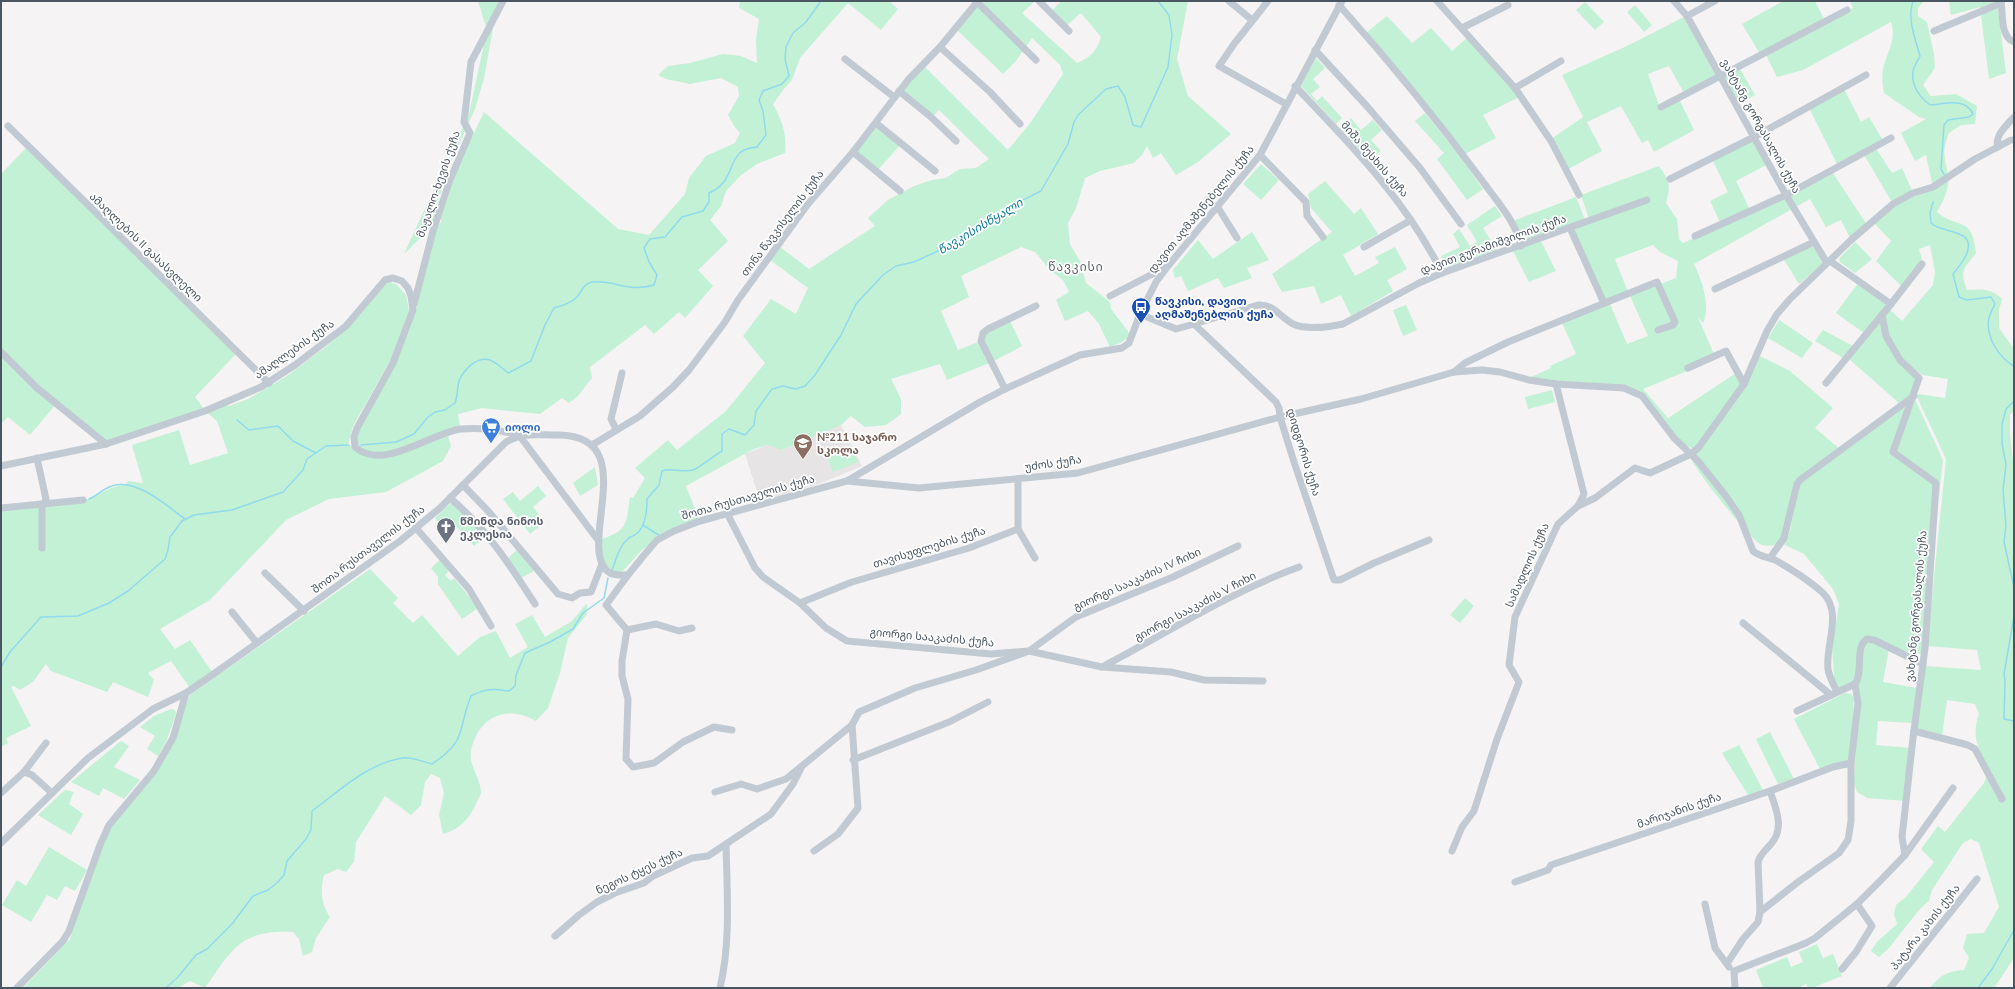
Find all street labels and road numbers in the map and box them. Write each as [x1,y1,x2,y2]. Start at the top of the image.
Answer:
street label: ვახტანგ გორგასალის ქუჩა [1718,56,1804,196]
street label: მიშა მესხის ქუჩა [1338,118,1412,200]
street label: მაჟალო-ხევის ქუჩა [413,129,463,239]
street label: დავით აღმაშენებელის ქუჩა [1145,142,1257,276]
street label: თინა წავკისელის ქუჩა [737,167,827,279]
street label: ამაღლების II გასასვლელი [87,189,205,305]
street label: დავით გურამიშვილის ქუჩა [1418,211,1568,277]
street label: ამაღლების ქუჩა [251,316,337,382]
street label: დიდგორის ქუჩა [1284,406,1324,498]
street label: უძოს ქუჩა [1024,452,1082,474]
street label: შოთა რუსთაველის ქუჩა [680,471,816,523]
street label: შოთა რუსთაველის ქუჩა [309,502,427,596]
street label: სამადლოს ქუჩა [1502,521,1552,609]
street label: თავისუფლების ქუჩა [871,523,987,571]
street label: ვახტანგ გორგასალის ქუჩა [1902,530,1930,682]
street label: გიორგი სააკაძის IV ჩიხი [1071,544,1203,614]
street label: გიორგი სააკაძის V ჩიხი [1132,568,1258,644]
street label: გიორგი სააკაძის ქუჩა [869,625,995,649]
street label: მარიჯანის ქუჩა [1635,789,1723,831]
street label: ნეგოს ტყეს ქუჩა [593,845,685,897]
street label: პატარა კახის ქუჩა [1887,881,1963,973]

